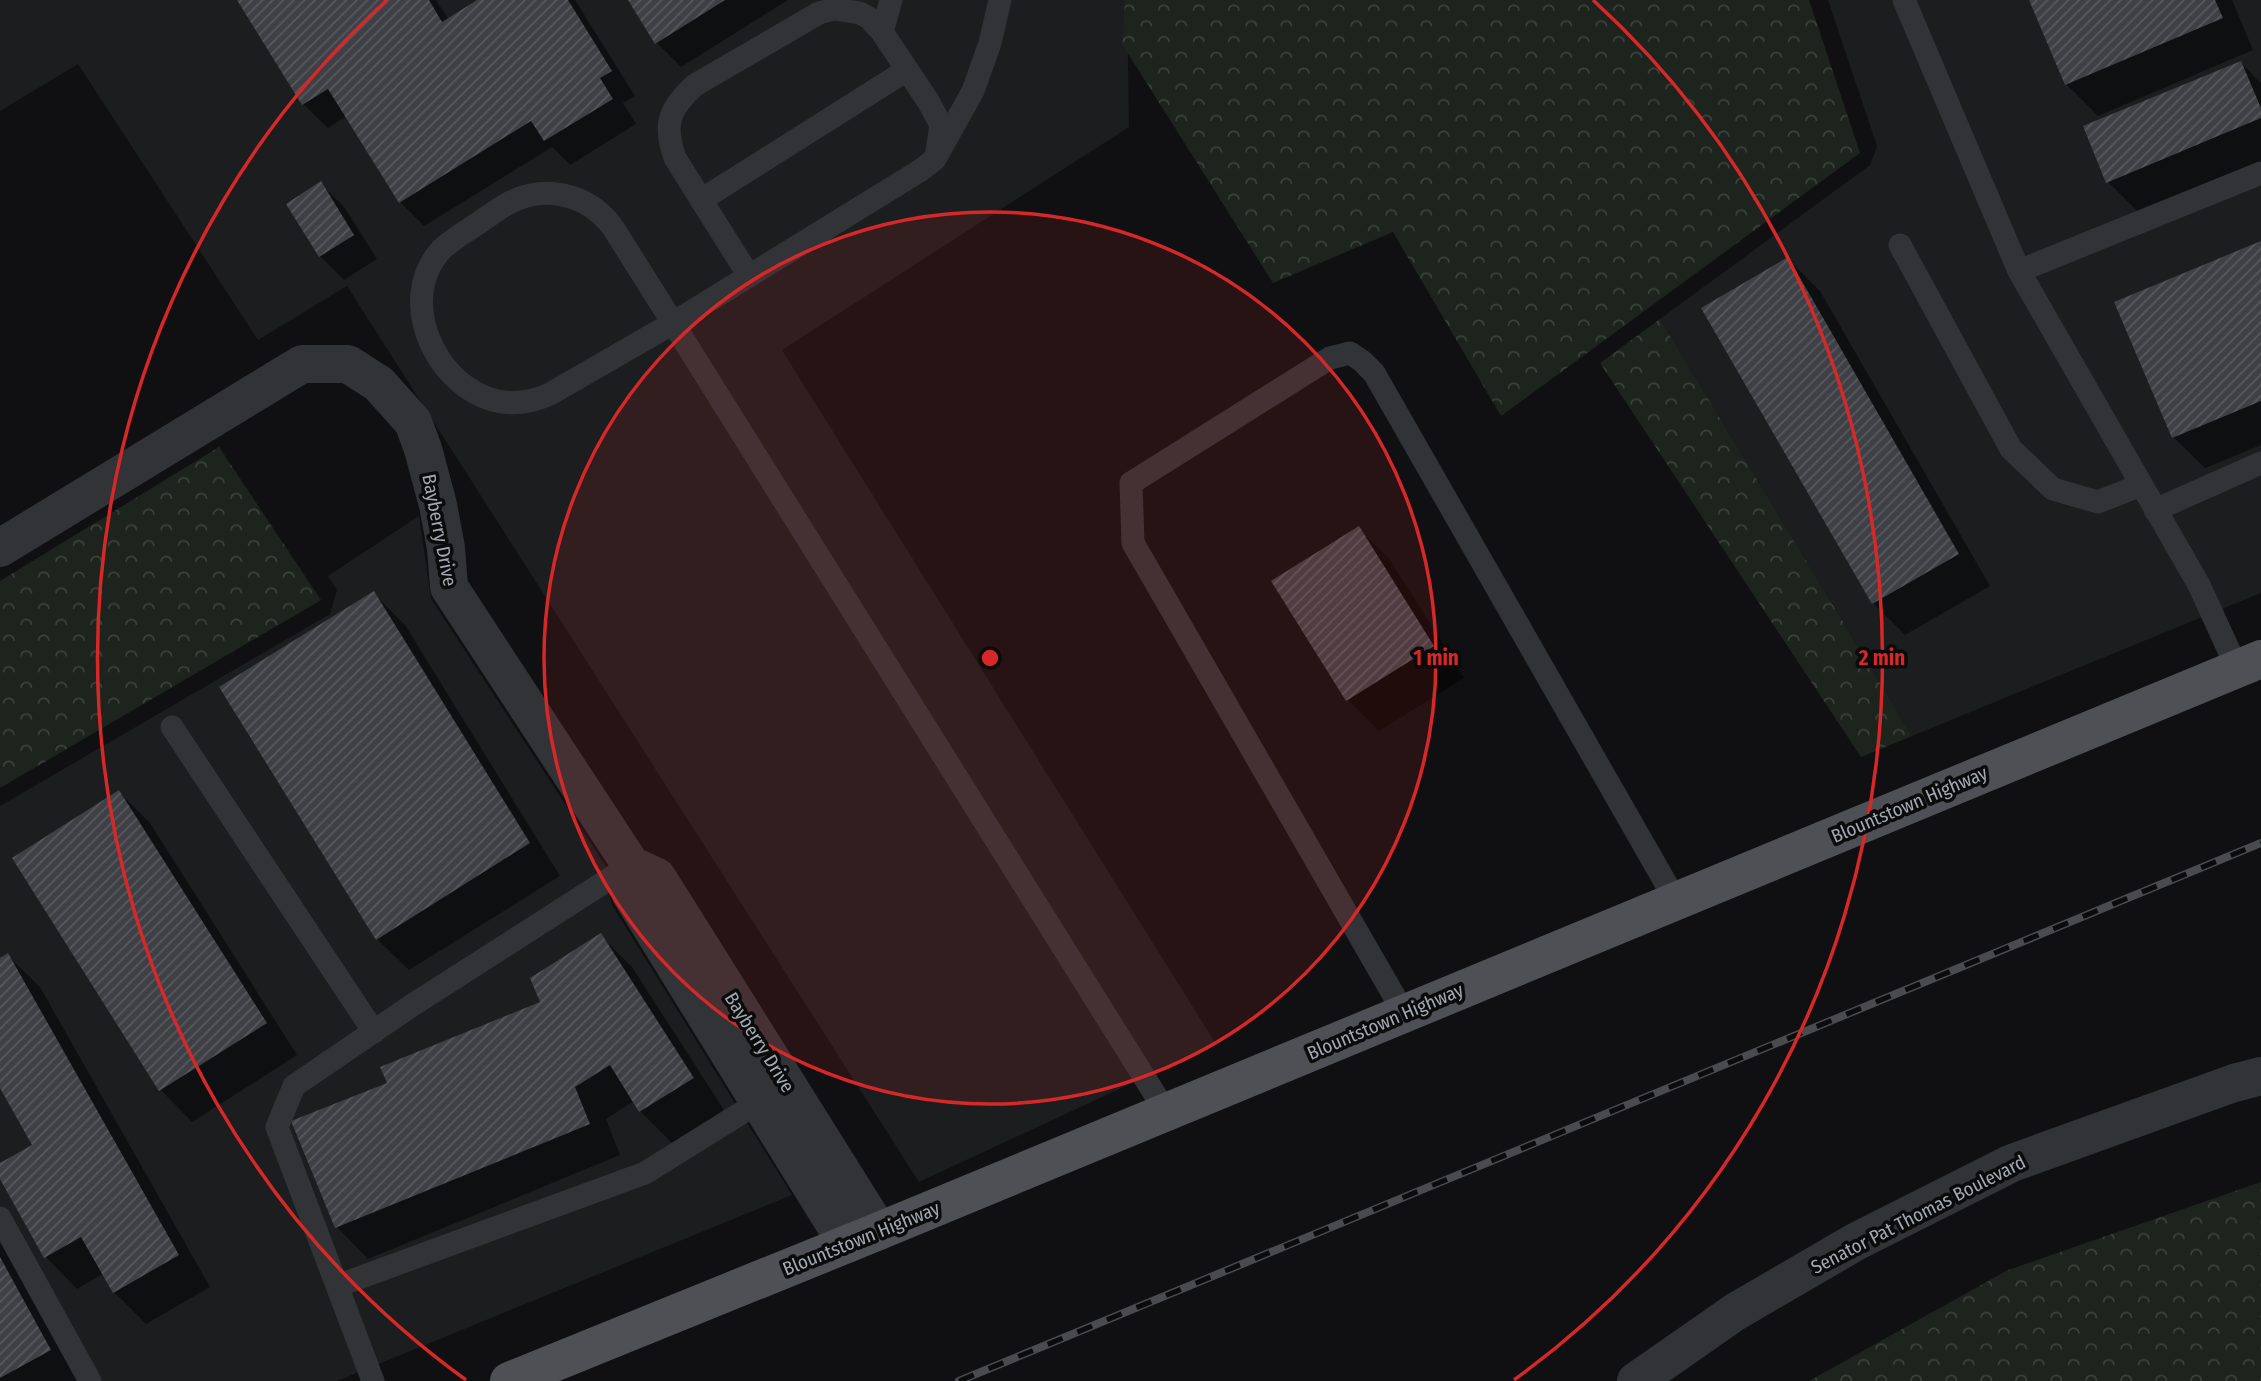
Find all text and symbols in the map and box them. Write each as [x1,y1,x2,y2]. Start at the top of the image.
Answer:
street label: Bayberry Drive [417,472,462,588]
text: 1 min [1413,645,1459,671]
text: 2 min [1858,645,1905,671]
centre of rings [978,646,1002,670]
street label: Blountstown Highway [1828,761,1991,848]
street label: Blountstown Highway [1304,978,1467,1065]
street label: Bayberry Drive [720,988,799,1097]
street label: Senator Pat Thomas Boulevard [1807,1150,2029,1279]
street label: Blountstown Highway [779,1196,944,1280]

